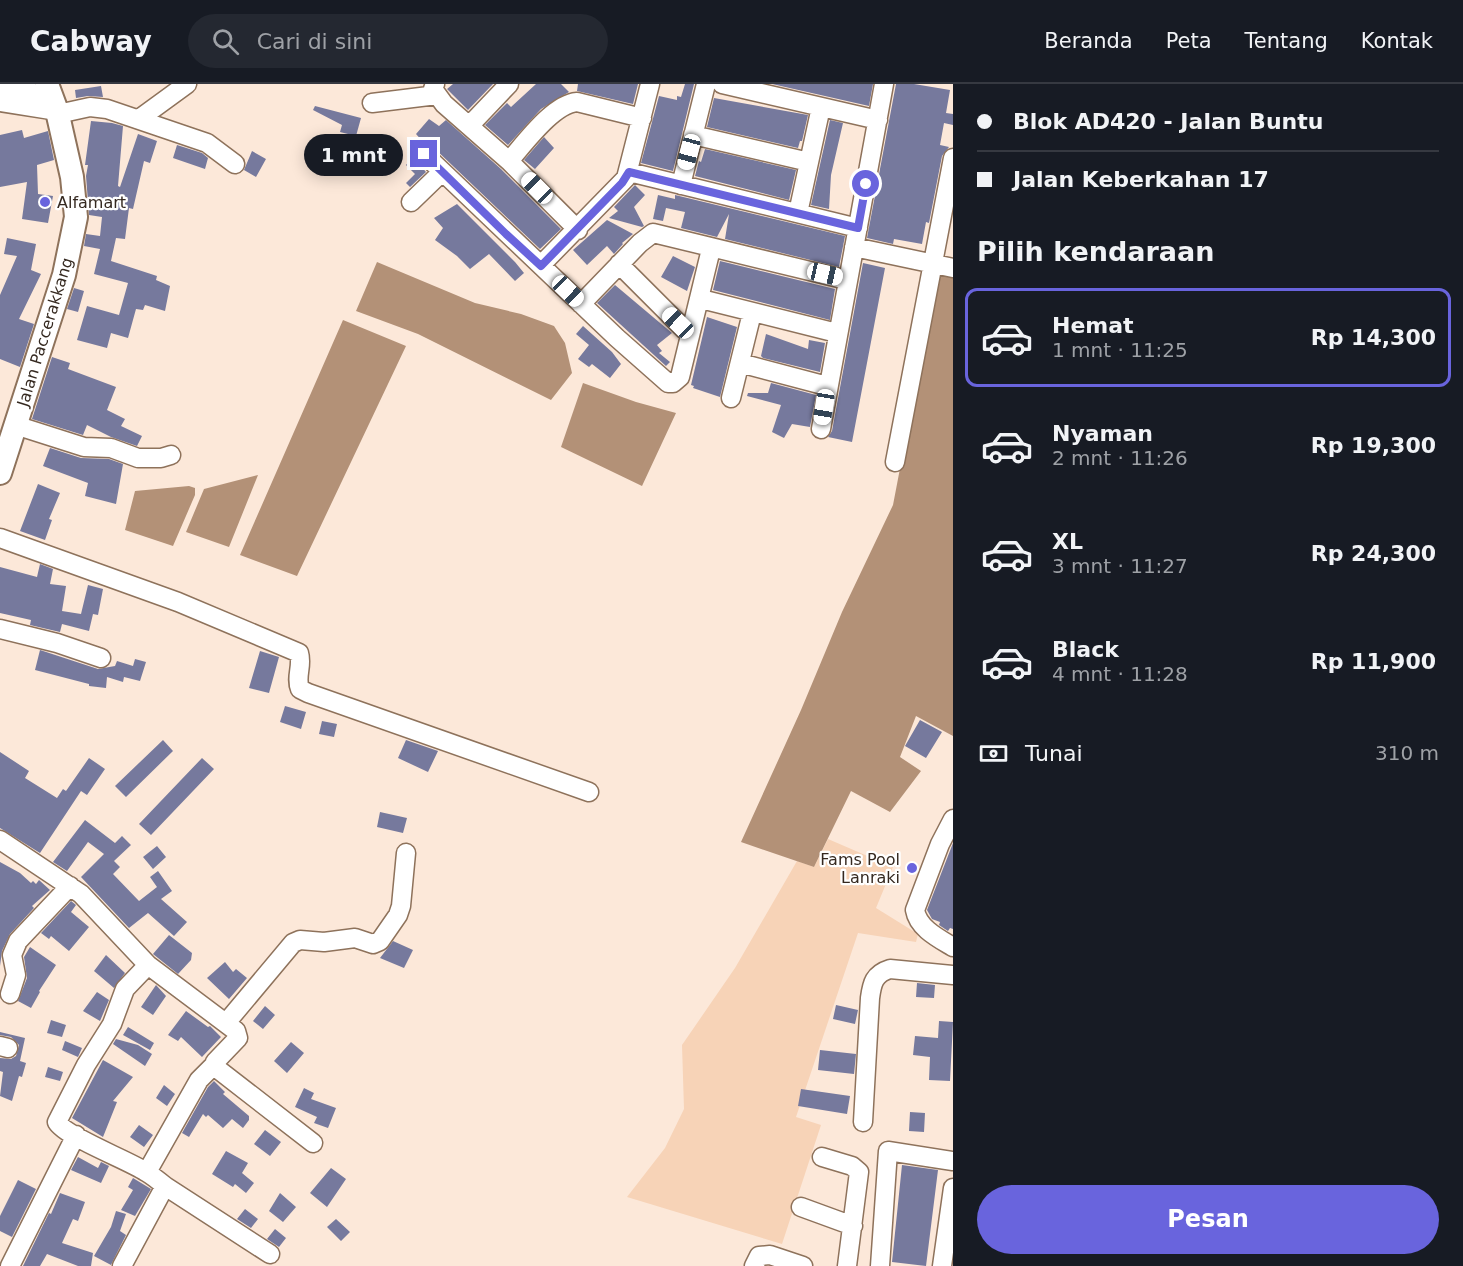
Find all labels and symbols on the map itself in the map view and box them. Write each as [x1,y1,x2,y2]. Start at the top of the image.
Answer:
car [676,132,702,172]
callout: 1 mnt [304,133,403,175]
route end [410,140,437,167]
car [518,169,556,207]
route start [852,170,879,197]
place label: Alfamart [57,193,126,212]
marker: Alfamart [38,195,52,209]
street label: Jalan Paccerakkang [13,255,77,410]
car [805,261,845,287]
car [549,272,587,310]
car [659,304,697,342]
car [812,388,836,426]
place label: Fams Pool Lanraki [820,850,900,887]
marker: Fams Pool Lanraki [905,861,919,875]

